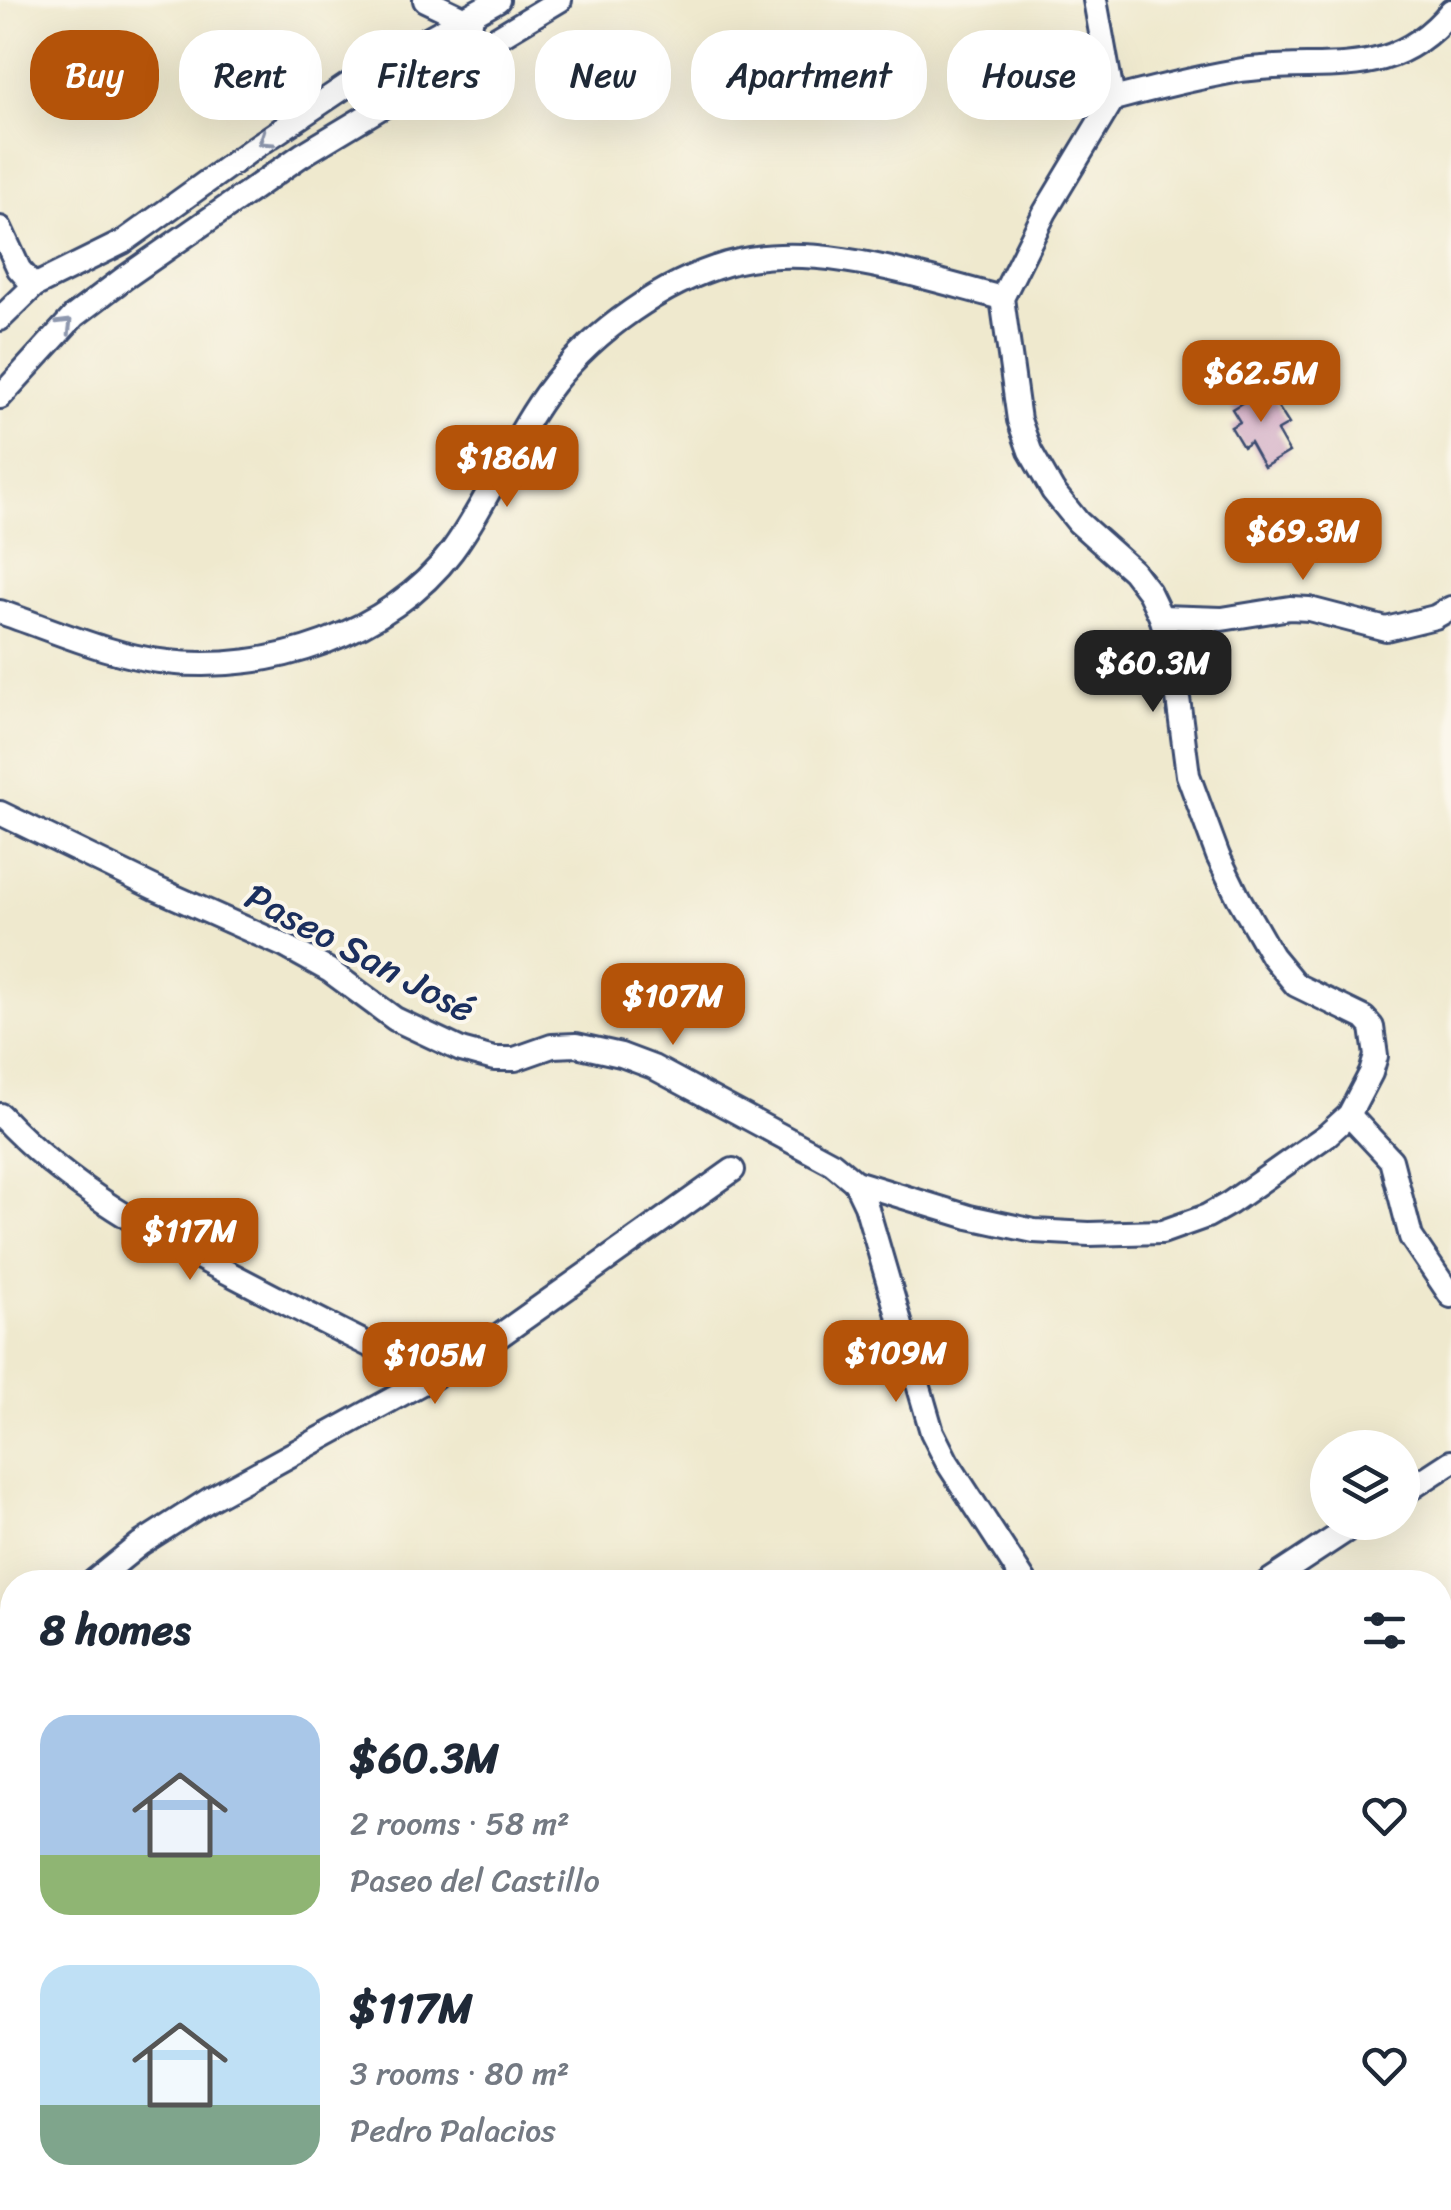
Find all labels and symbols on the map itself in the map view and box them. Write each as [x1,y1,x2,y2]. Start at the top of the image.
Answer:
one-way arrow [258,128,276,147]
one-way arrow [54,319,72,337]
pin: $62.5M [1180,340,1342,425]
pin: $186M [437,425,577,510]
pin: $69.3M [1222,498,1384,583]
pin: $60.3M [1072,630,1234,715]
street label: Paseo San José [232,864,488,1042]
pin: $107M [603,963,743,1048]
pin: $117M [120,1198,260,1283]
pin: $109M [826,1320,966,1405]
pin: $105M [365,1322,505,1407]

